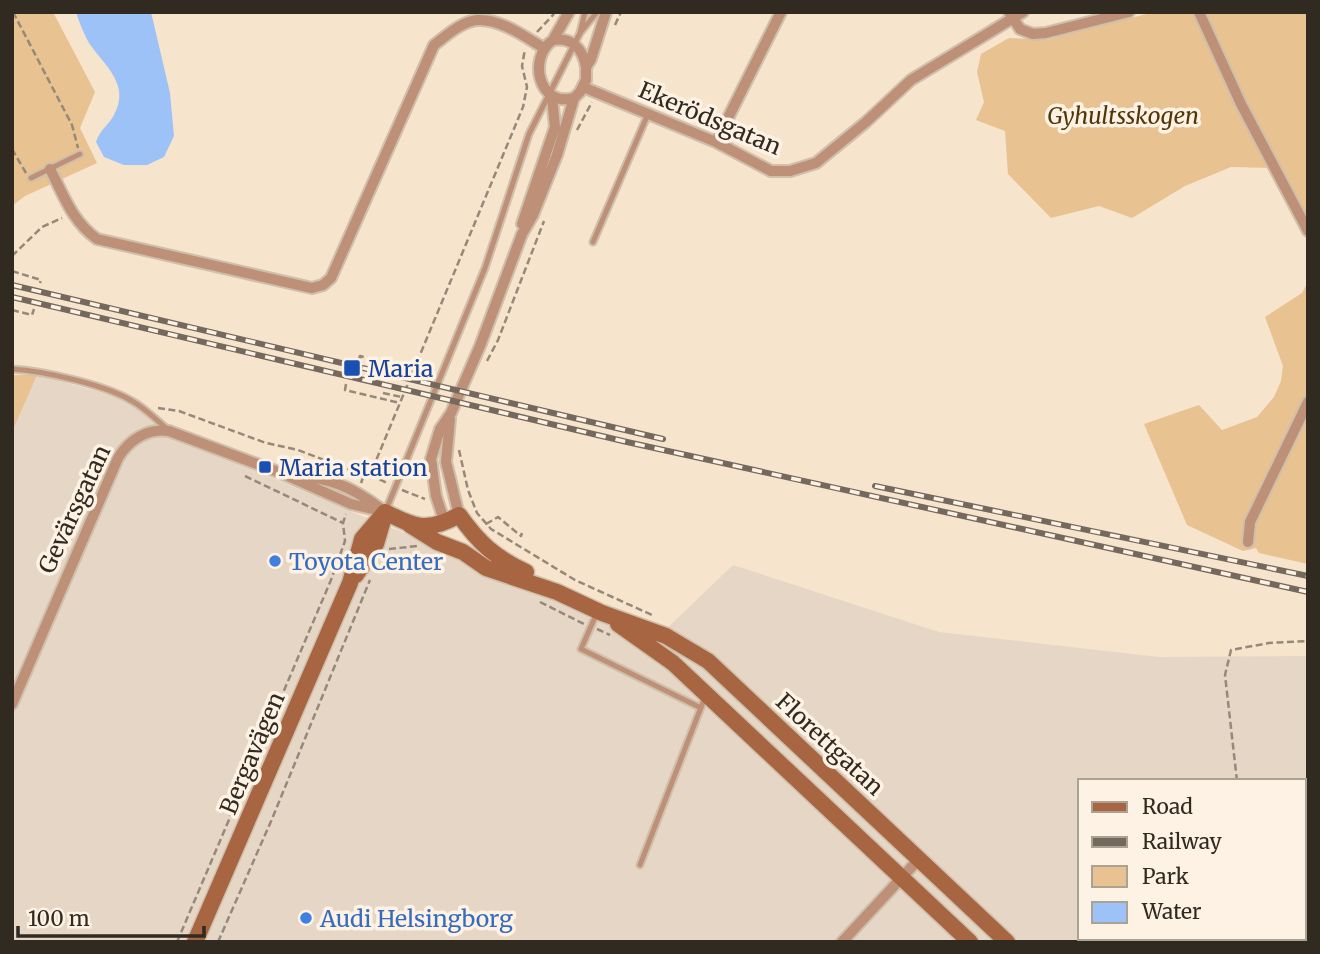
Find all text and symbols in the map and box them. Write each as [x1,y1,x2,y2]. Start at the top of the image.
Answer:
street label: Ekerödsgatan [634,75,786,161]
park label: Gyhultsskogen [1047,101,1199,130]
place label: Maria [368,354,433,383]
marker: Maria [342,358,362,378]
street label: Gevärsgatan [32,440,116,578]
place label: Maria station [279,453,427,482]
marker: Maria station [257,459,273,475]
place label: Toyota Center [289,547,443,576]
marker: Toyota Center [267,553,283,569]
street label: Florettgatan [770,687,890,801]
street label: Bergavägen [213,688,291,818]
legend [1078,779,1306,940]
text: Road [1142,793,1193,820]
text: Railway [1142,828,1223,855]
text: Park [1142,863,1189,890]
scale bar [18,894,203,938]
text: Water [1141,898,1201,925]
place label: Audi Helsingborg [319,904,513,933]
text: 100 m [28,905,90,932]
marker: Audi Helsingborg [298,910,314,926]

